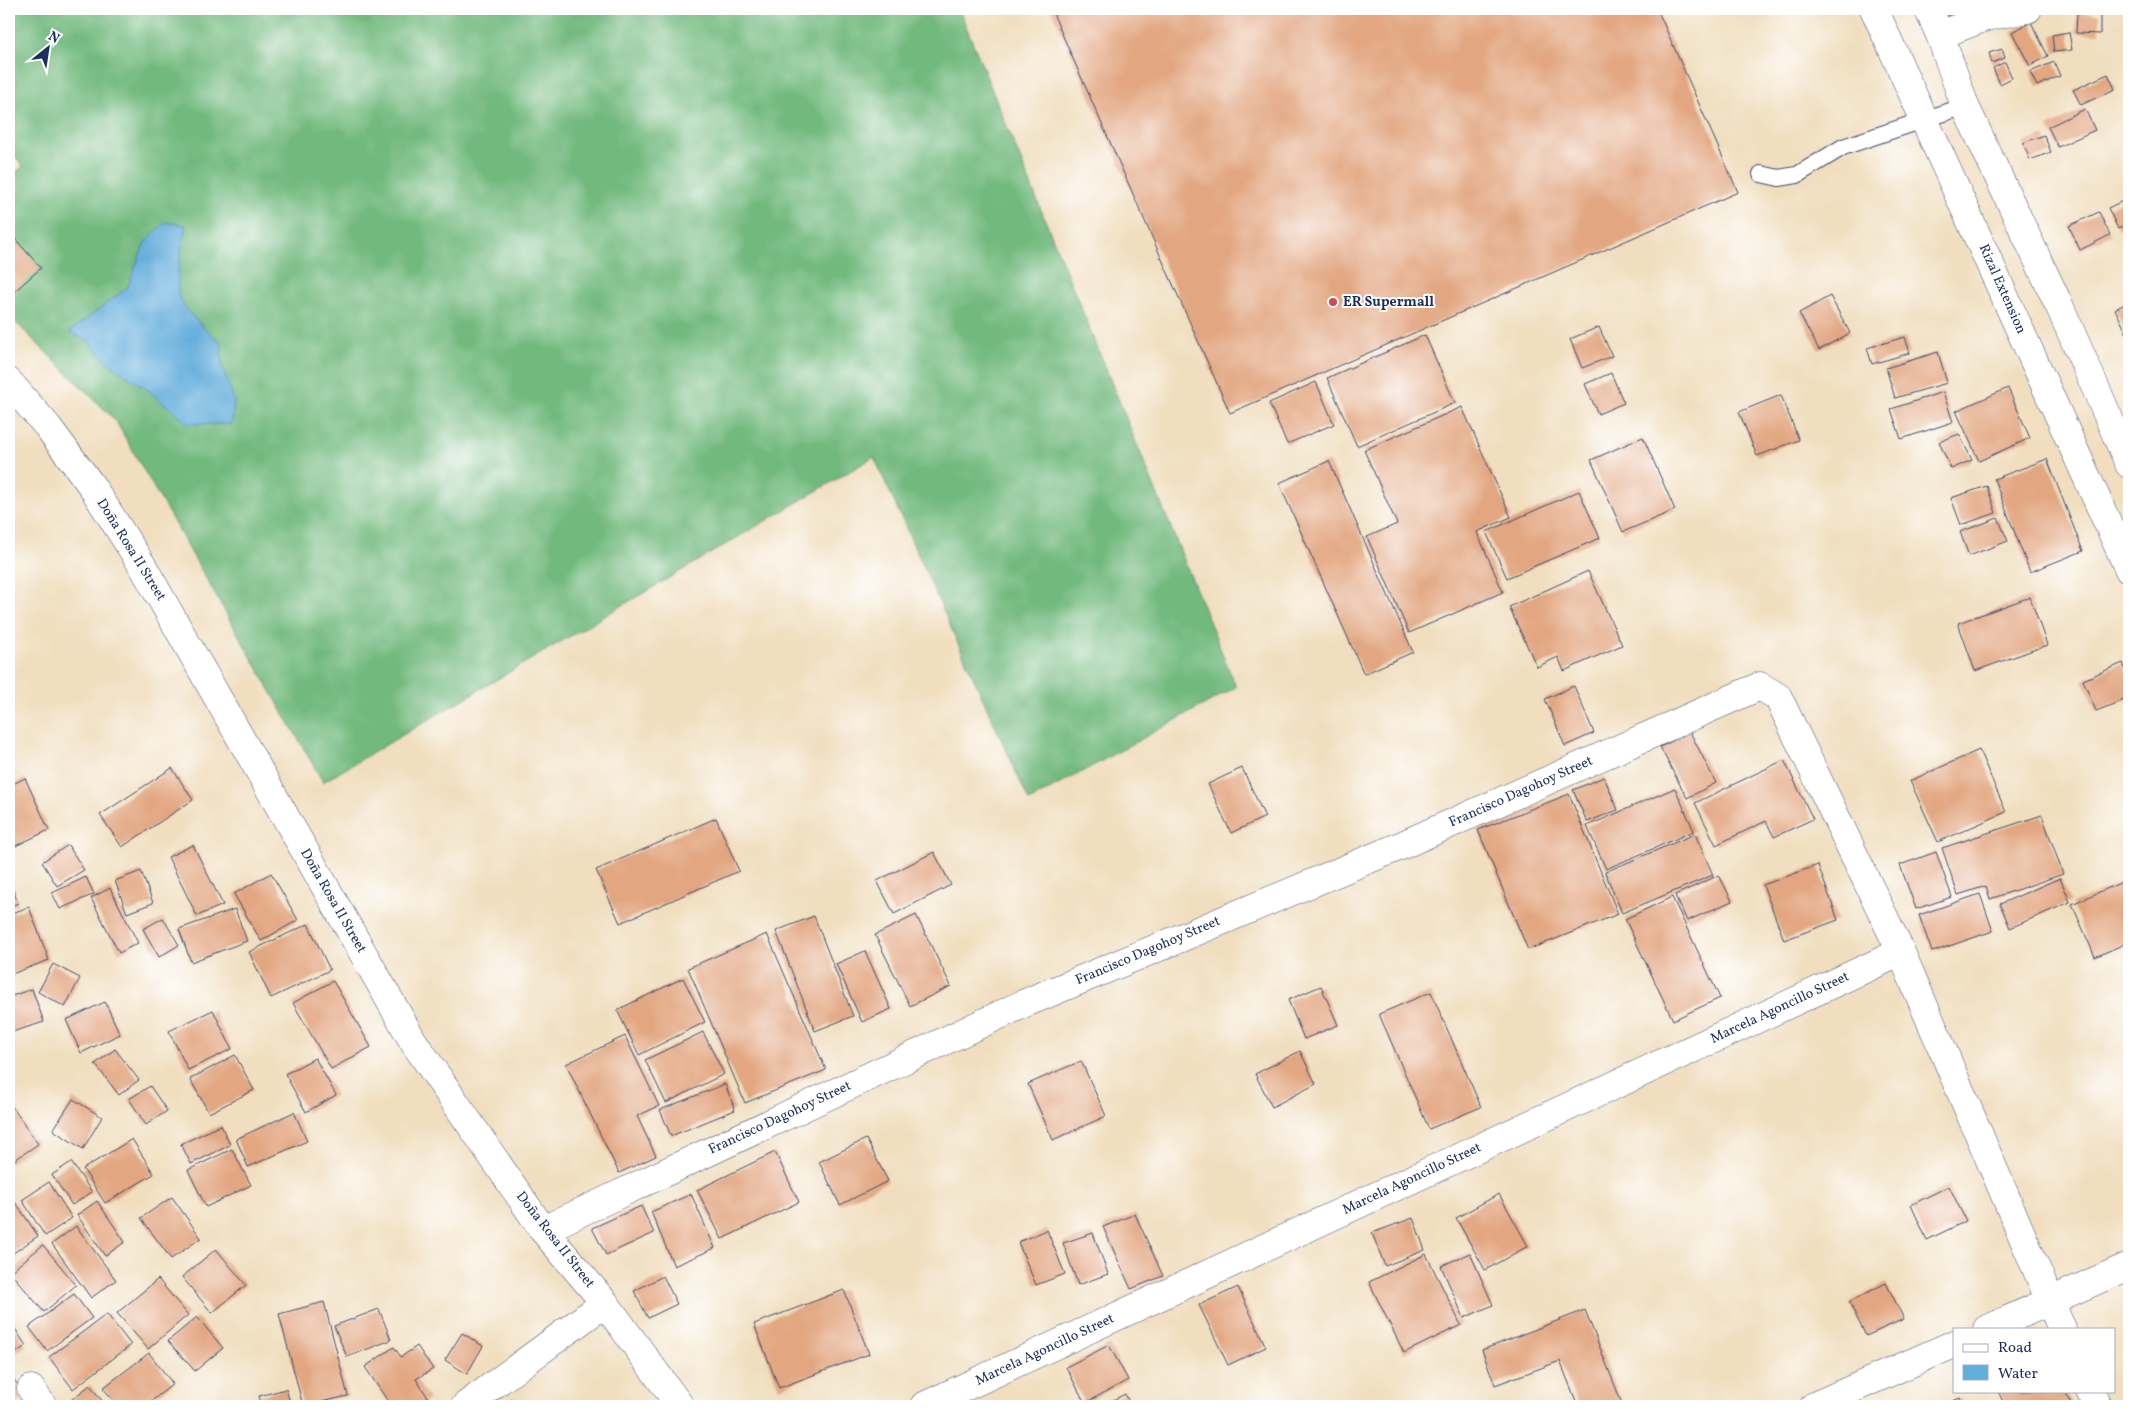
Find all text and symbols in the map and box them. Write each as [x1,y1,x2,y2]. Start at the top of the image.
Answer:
north arrow [22,22,72,72]
text: N [45,27,63,49]
street label: Rizal Extension [1974,241,2030,337]
place label: ER Supermall [1343,293,1434,312]
marker: ER Supermall [1327,296,1339,308]
street label: Doña Rosa II Street [92,495,170,605]
street label: Francisco Dagohoy Street [1446,752,1596,832]
street label: Doña Rosa II Street [295,845,371,957]
street label: Francisco Dagohoy Street [1073,912,1223,990]
street label: Marcela Agoncillo Street [1707,967,1853,1049]
street label: Francisco Dagohoy Street [705,1076,855,1159]
street label: Marcela Agoncillo Street [1339,1138,1485,1220]
street label: Doña Rosa II Street [511,1188,599,1292]
street label: Marcela Agoncillo Street [972,1309,1118,1391]
legend [1953,1328,2116,1392]
text: Road [1998,1338,2032,1359]
text: Water [1998,1364,2038,1385]

